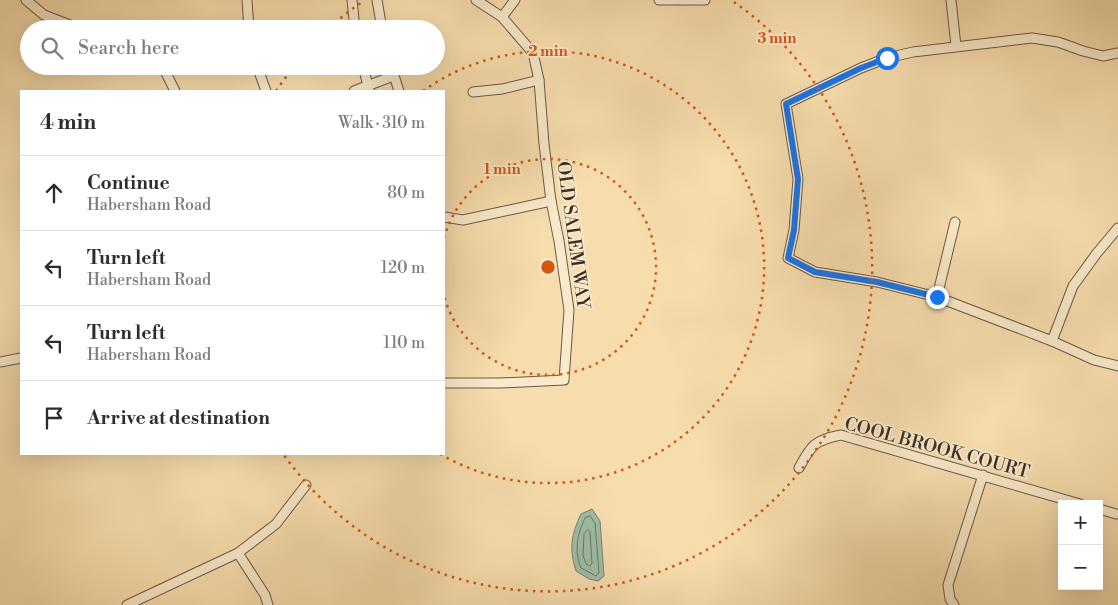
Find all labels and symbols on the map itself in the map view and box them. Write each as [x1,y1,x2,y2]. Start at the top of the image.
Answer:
text: 3 min [757,29,797,48]
text: 2 min [528,42,568,61]
route start [876,47,899,70]
text: 1 min [483,160,521,179]
street label: OLD SALEM WAY [551,160,595,311]
centre of rings [539,258,557,276]
route end [926,286,949,309]
street label: COOL BROOK COURT [842,412,1032,484]

